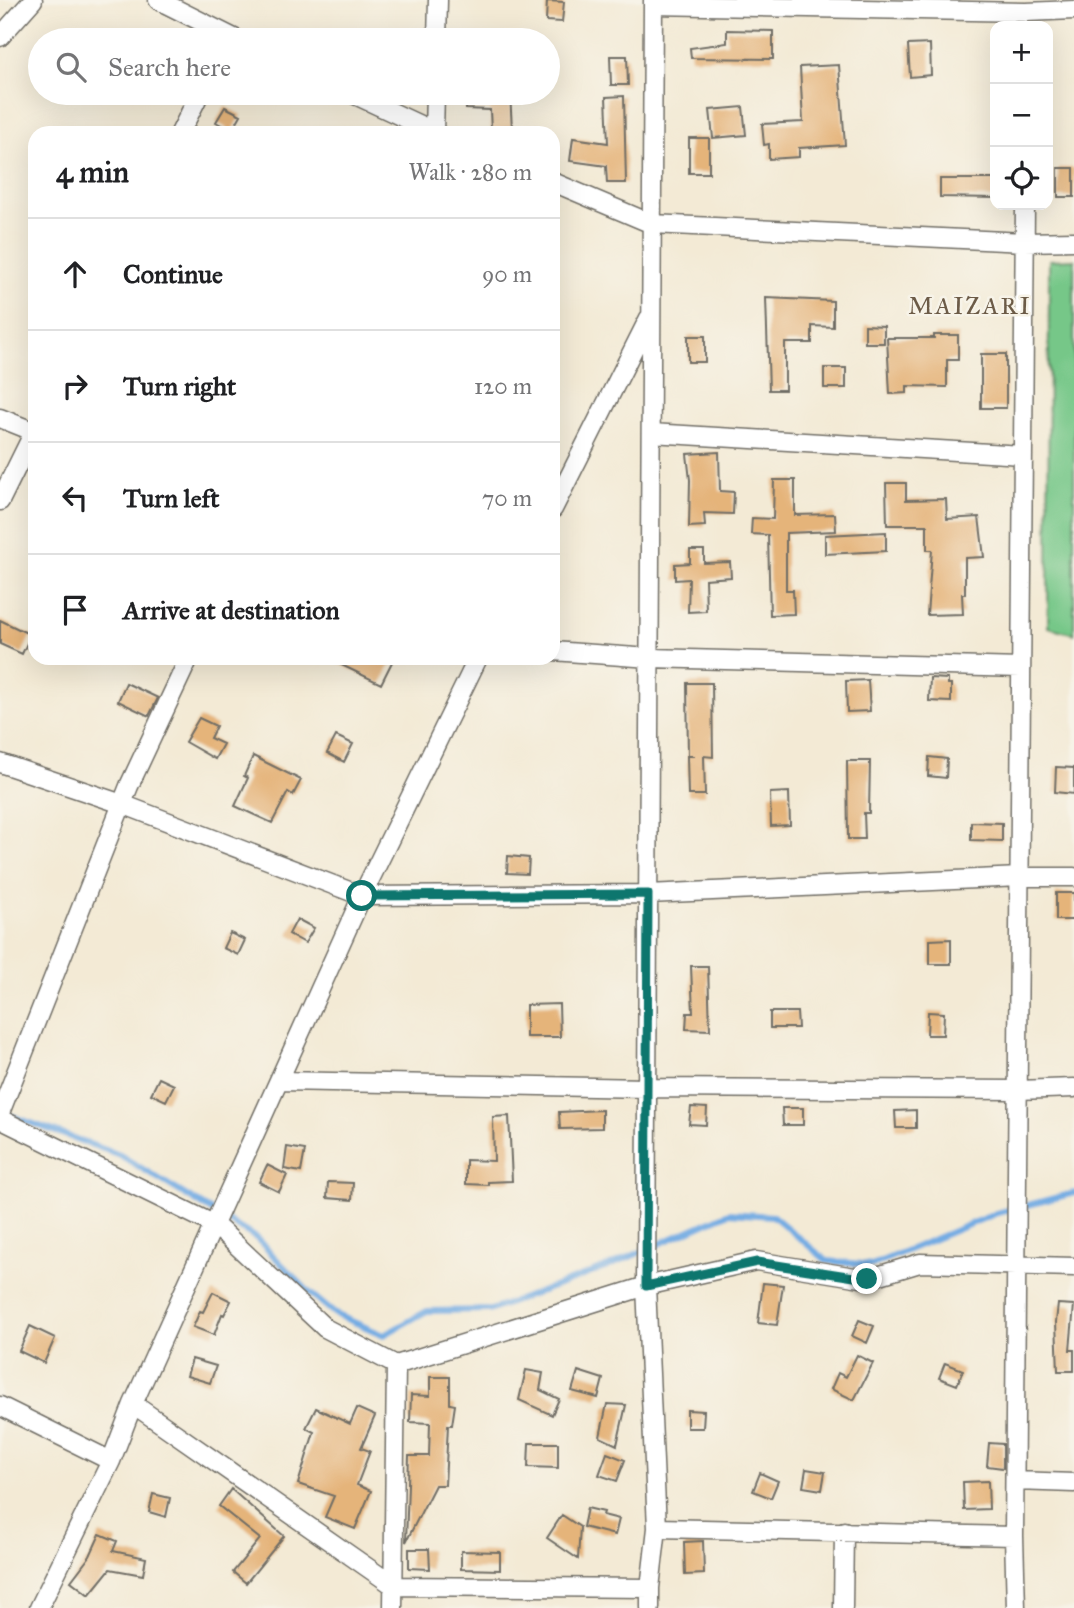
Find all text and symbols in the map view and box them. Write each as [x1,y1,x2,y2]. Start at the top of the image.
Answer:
map controls [990,21,1053,210]
button: + [990,21,1053,84]
search box [28,28,560,105]
icon: search [52,48,90,86]
text: Search here [108,51,231,83]
button: − [990,84,1053,147]
button: locate [990,147,1053,210]
text: 4 min [56,154,129,190]
text: Walk · 280 m [408,158,532,186]
icon: ahead [56,255,94,293]
text: Continue [123,258,223,290]
text: 90 m [482,260,532,288]
district label: MAIZARI [908,291,1032,321]
icon: right [56,367,94,405]
text: Turn right [123,370,236,402]
text: 120 m [474,372,532,400]
icon: left [56,479,94,517]
text: Turn left [123,482,219,514]
text: 70 m [482,484,532,512]
icon: arrive [56,591,94,629]
text: Arrive at destination [123,594,340,626]
route start [346,880,377,911]
route end [851,1263,882,1294]

